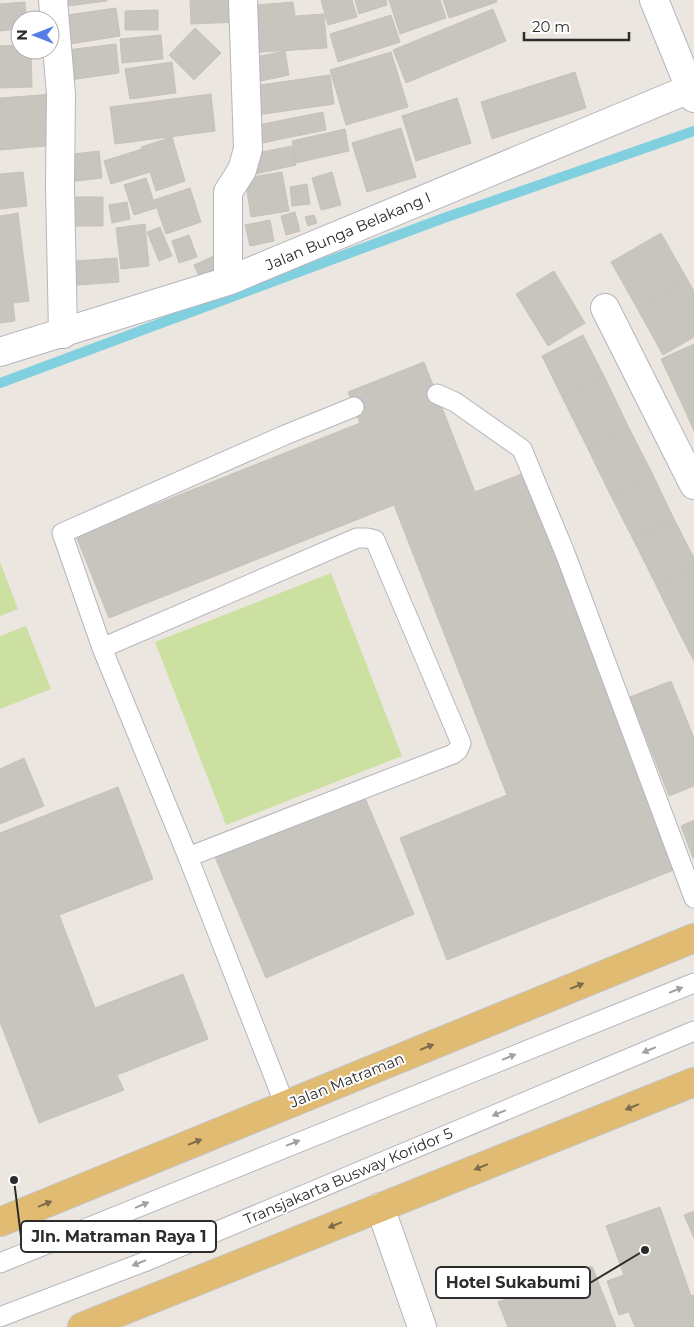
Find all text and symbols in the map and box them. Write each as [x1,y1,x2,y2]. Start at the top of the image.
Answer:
north arrow [10,10,60,60]
scale bar [524,10,629,42]
text: 20 m [532,17,570,36]
text: N [13,29,31,41]
street label: Jalan Bunga Belakang I [262,188,434,275]
one-way arrow [570,981,584,989]
one-way arrow [669,986,684,994]
one-way arrow [420,1043,434,1051]
one-way arrow [642,1046,656,1054]
street label: Jalan Matraman [286,1048,407,1112]
one-way arrow [502,1052,516,1060]
one-way arrow [625,1104,640,1111]
one-way arrow [492,1110,507,1118]
street label: Transjakarta Busway Koridor 5 [241,1123,455,1229]
one-way arrow [188,1137,202,1145]
one-way arrow [286,1139,300,1147]
one-way arrow [474,1164,489,1171]
one-way arrow [38,1199,52,1207]
one-way arrow [135,1200,150,1208]
callout: Jln. Matraman Raya 1 [21,1221,216,1252]
one-way arrow [328,1222,342,1230]
text: Jln. Matraman Raya 1 [30,1227,207,1246]
one-way arrow [132,1260,147,1267]
callout: Hotel Sukabumi [436,1267,590,1298]
text: Hotel Sukabumi [446,1273,580,1292]

